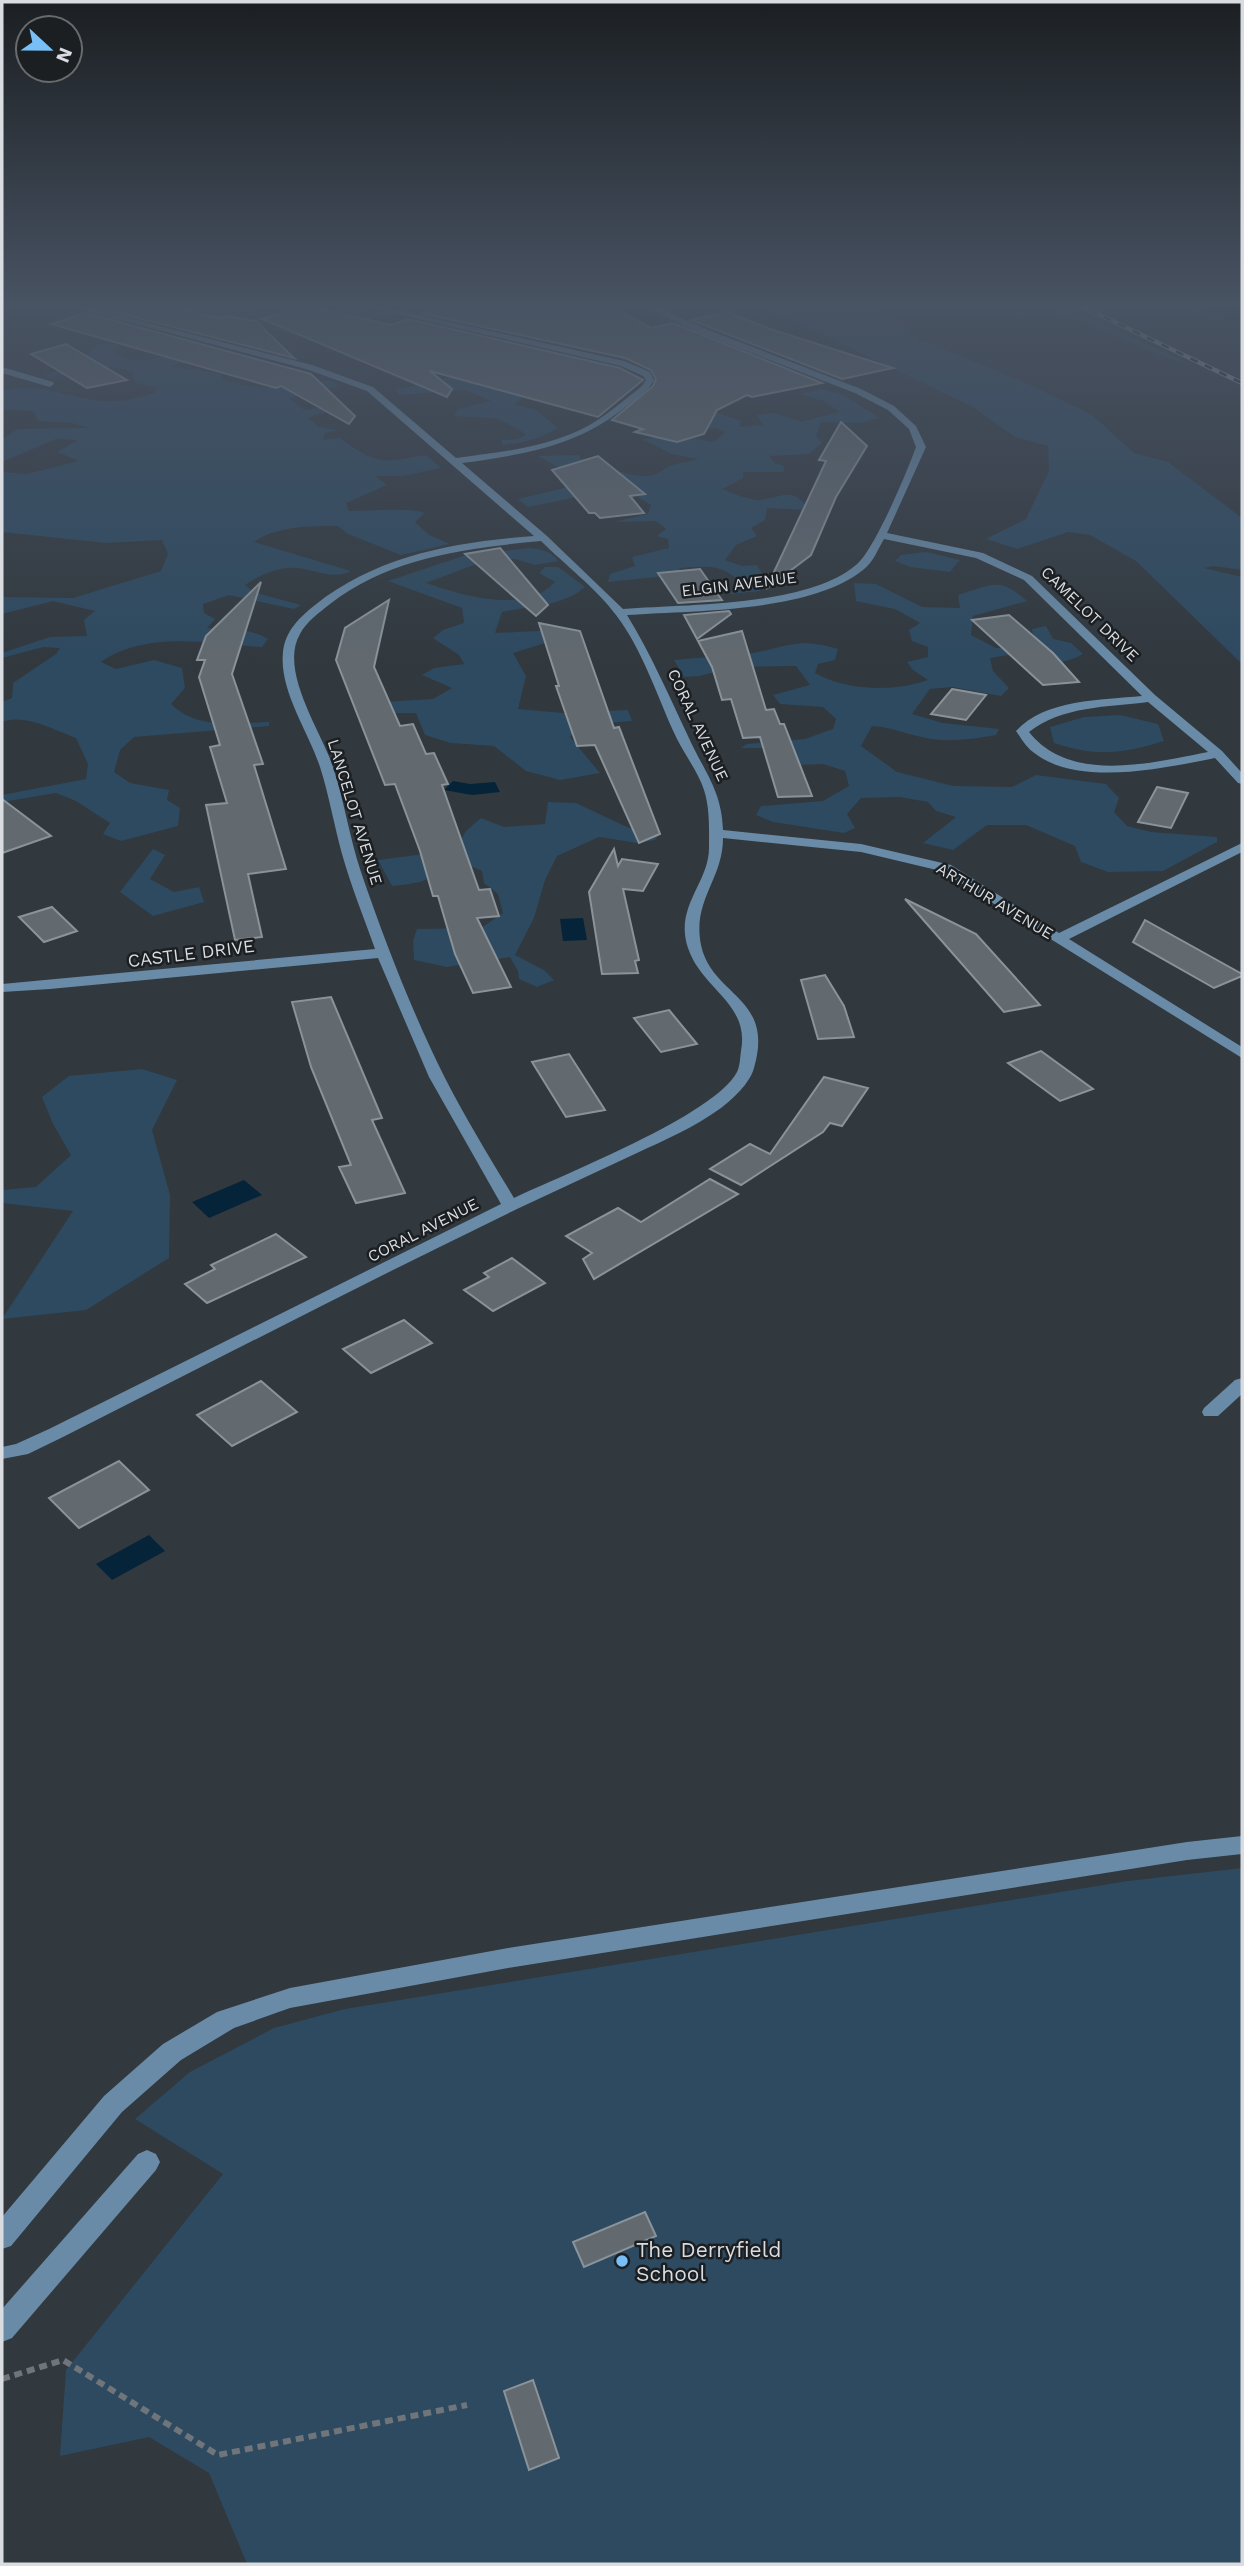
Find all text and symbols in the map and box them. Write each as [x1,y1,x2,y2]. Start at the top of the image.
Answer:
north arrow [14,14,84,84]
text: N [51,44,78,66]
street label: CAMELOT DRIVE [1037,563,1143,665]
street label: ELGIN AVENUE [680,568,798,600]
street label: CORAL AVENUE [664,666,732,784]
street label: LANCELOT AVENUE [324,737,386,887]
street label: ARTHUR AVENUE [933,859,1057,943]
street label: CASTLE DRIVE [126,935,256,971]
street label: CORAL AVENUE [365,1194,481,1266]
place label: The Derryfield School [636,2237,781,2286]
marker: The Derryfield School [614,2253,630,2269]

